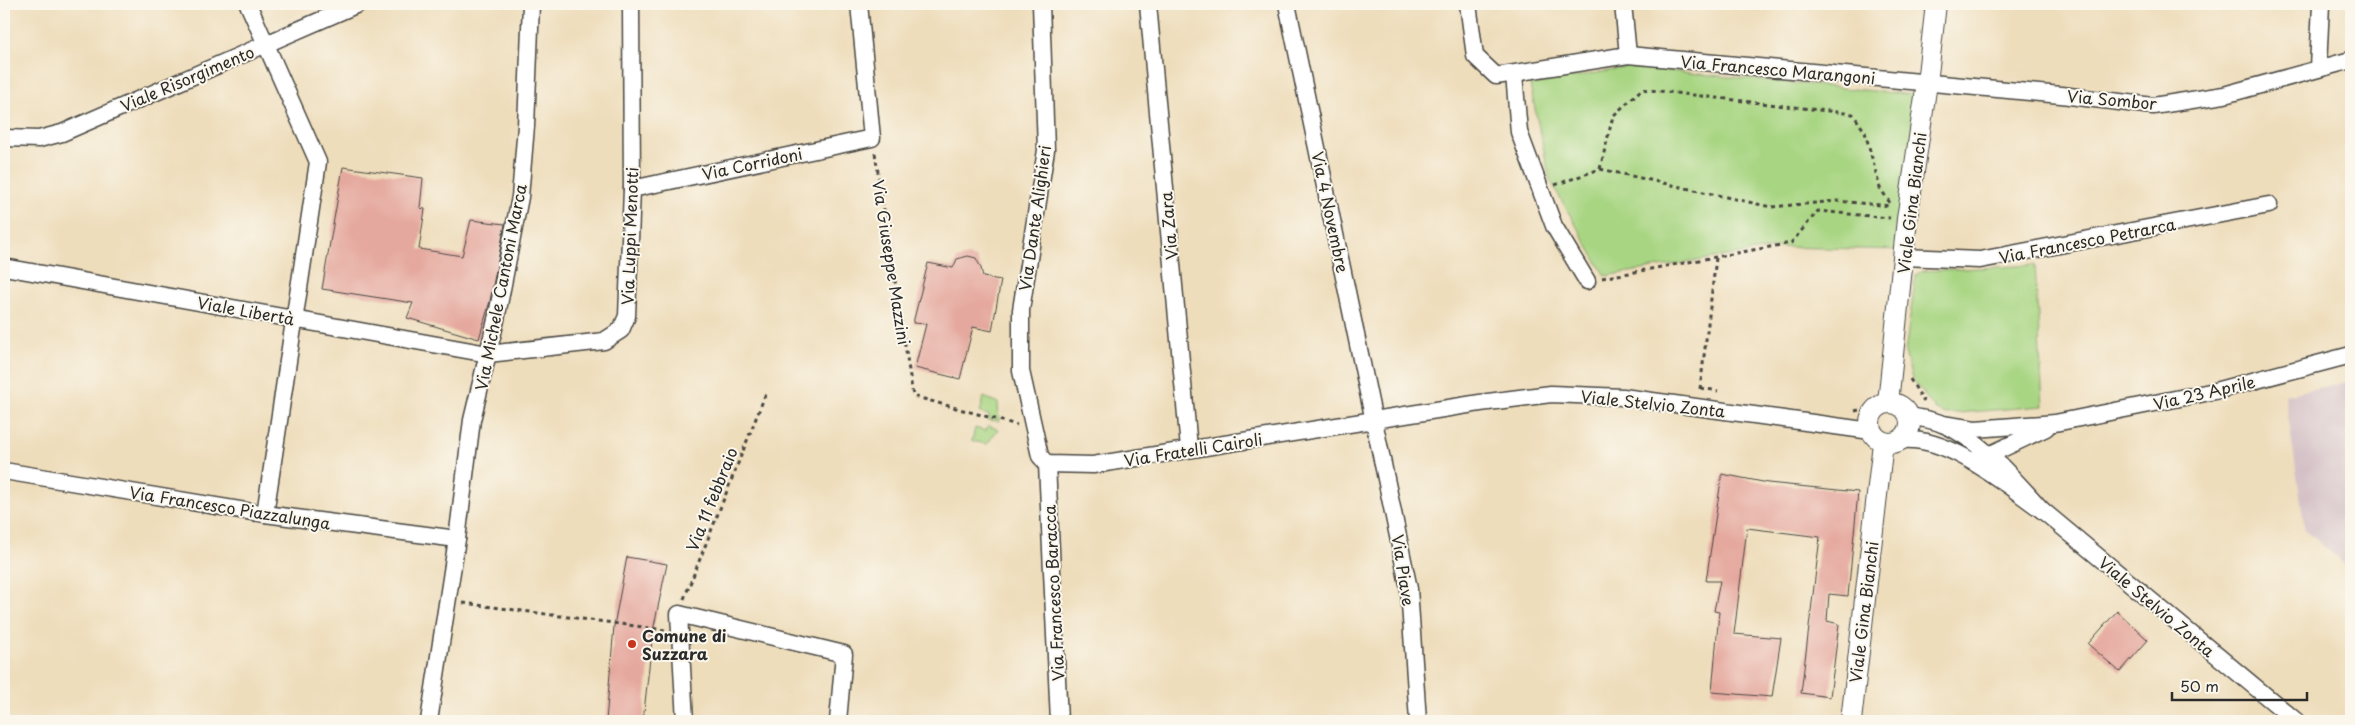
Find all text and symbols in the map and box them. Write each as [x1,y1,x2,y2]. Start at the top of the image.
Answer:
street label: Viale Risorgimento [116,39,258,117]
street label: Via Francesco Marangoni [1680,49,1876,89]
street label: Via Sombor [2066,83,2158,115]
street label: Viale Gina Bianchi [1890,131,1932,275]
street label: Via Corridoni [700,141,804,185]
street label: Via Dante Alighieri [1012,144,1056,292]
street label: Via 4 Novembre [1306,149,1356,275]
street label: Via Luppi Menotti [615,167,643,305]
street label: Via Giuseppe Mazzini [867,178,917,346]
street label: Via Michele Cantoni Marca [468,182,532,392]
street label: Via Zara [1153,191,1183,261]
street label: Via Francesco Petrarca [1997,211,2177,269]
street label: Viale Libertà [195,290,297,330]
street label: Via 23 Aprile [2151,369,2257,415]
street label: Viale Stelvio Zonta [1580,383,1727,423]
street label: Via Fratelli Cairoli [1122,426,1264,472]
street label: Via 11 febbraio [679,443,743,555]
street label: Via Francesco Piazzalunga [128,479,332,535]
street label: Via Francesco Baracca [1036,504,1070,682]
street label: Via Piave [1386,532,1422,608]
street label: Viale Gina Bianchi [1842,540,1884,684]
street label: Viale Stelvio Zonta [2094,550,2220,662]
place label: Comune di Suzzara [642,623,727,665]
marker: Comune di Suzzara [626,638,638,650]
scale bar [2172,670,2308,702]
text: 50 m [2180,674,2219,697]

